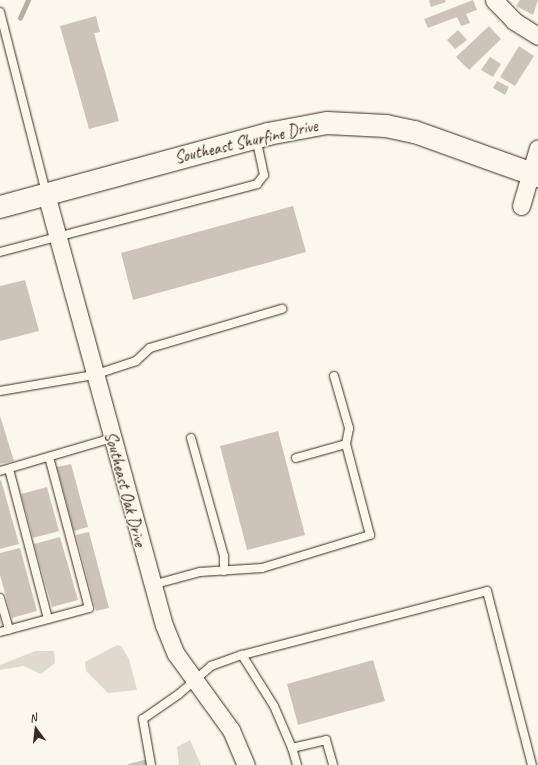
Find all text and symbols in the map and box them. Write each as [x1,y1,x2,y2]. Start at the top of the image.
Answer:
street label: Southeast Shurfine Drive [172,116,320,168]
street label: Southeast Oak Drive [100,429,150,549]
north arrow [16,709,56,749]
text: N [28,710,38,725]

